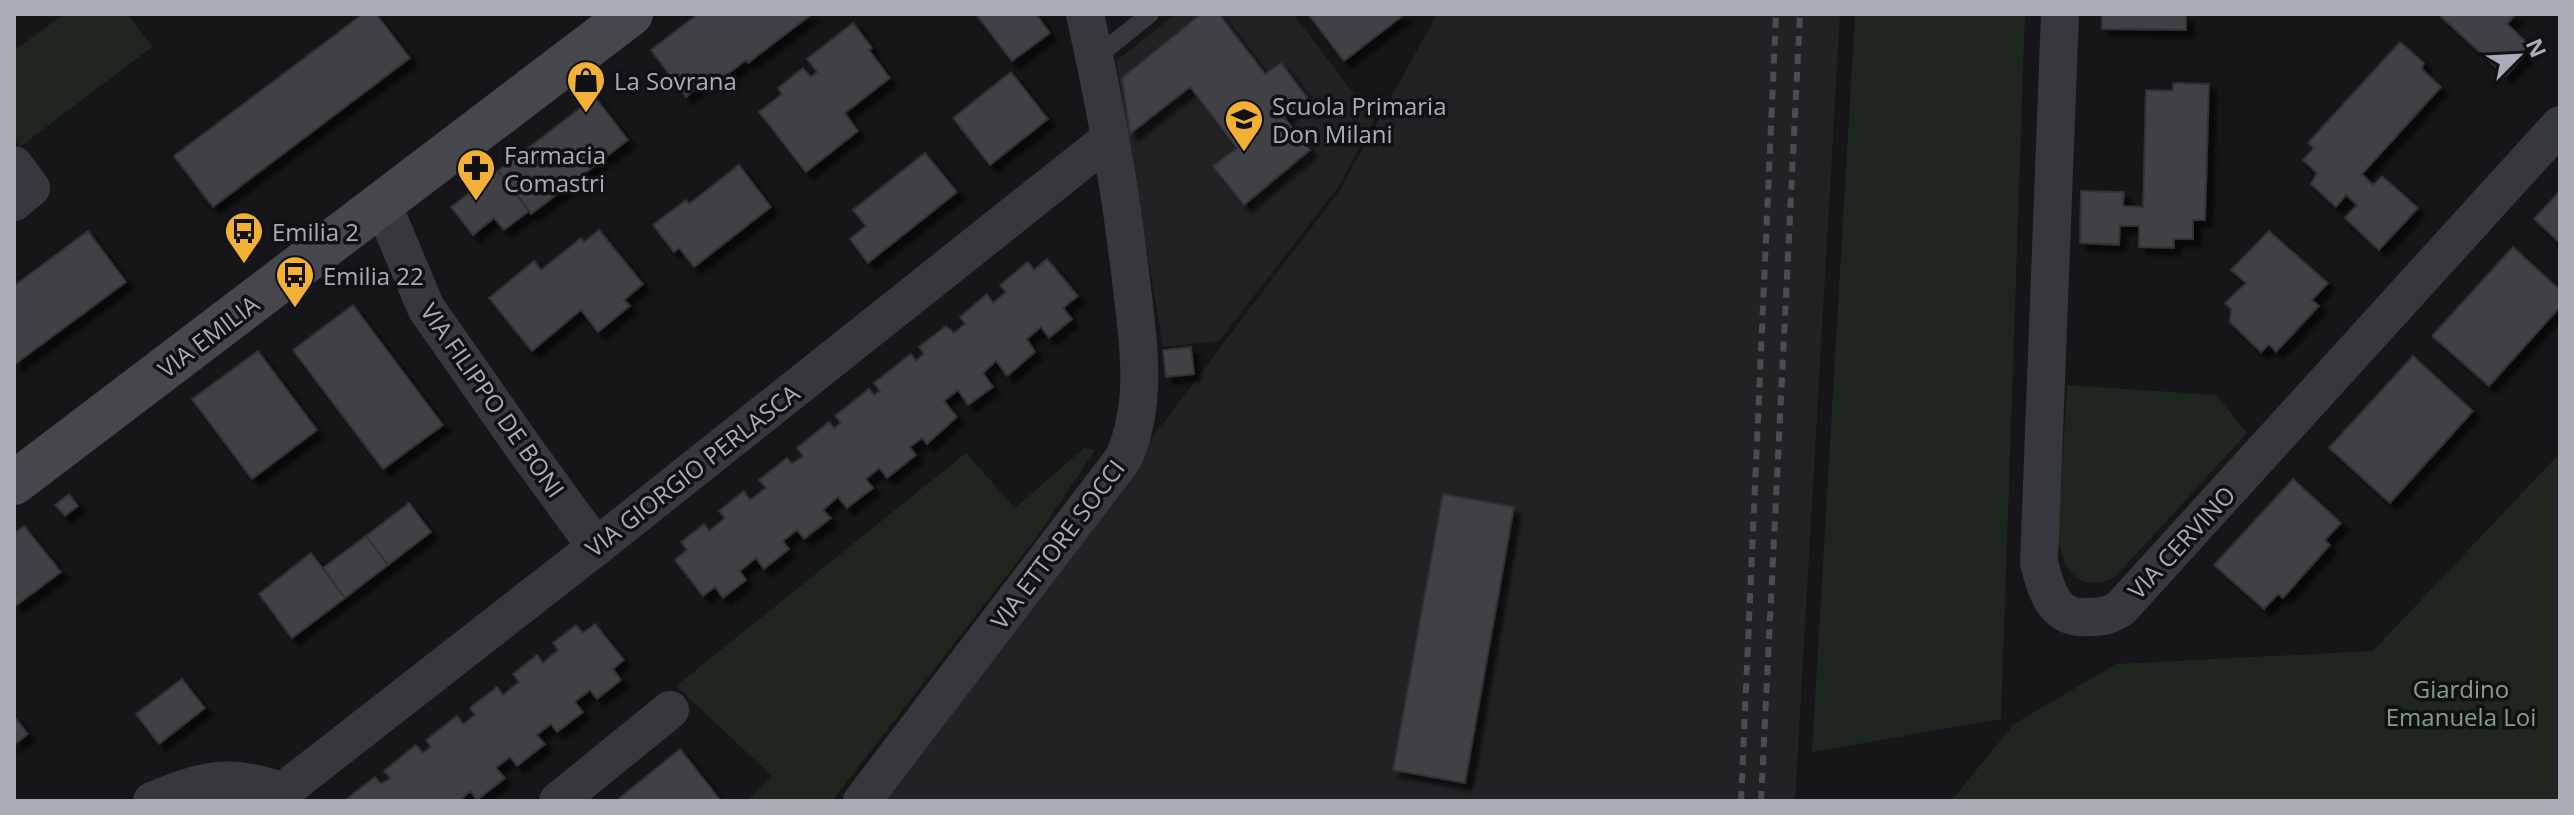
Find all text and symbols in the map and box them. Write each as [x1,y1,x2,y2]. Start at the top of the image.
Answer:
north arrow [2478,16,2558,96]
text: N [2520,33,2555,62]
shop icon: La Sovrana [565,59,607,114]
place label: La Sovrana [614,64,737,97]
place label: Scuola Primaria Don Milani [1272,89,1447,150]
school or university icon: Scuola Primaria Don Milani [1223,98,1265,153]
place label: Farmacia Comastri [504,138,606,199]
pharmacy icon: Farmacia Comastri [455,147,497,202]
bus stop icon: Emilia 2 [223,210,265,265]
place label: Emilia 2 [272,215,359,248]
bus stop icon: Emilia 22 [274,254,316,309]
place label: Emilia 22 [323,259,424,292]
street label: VIA EMILIA [151,287,266,385]
street label: VIA FILIPPO DE BONI [413,296,573,504]
street label: VIA GIORGIO PERLASCA [578,376,806,564]
street label: VIA ETTORE SOCCI [982,453,1132,635]
street label: VIA CERVINO [2120,478,2242,606]
park label: Giardino Emanuela Loi [2386,672,2536,733]

